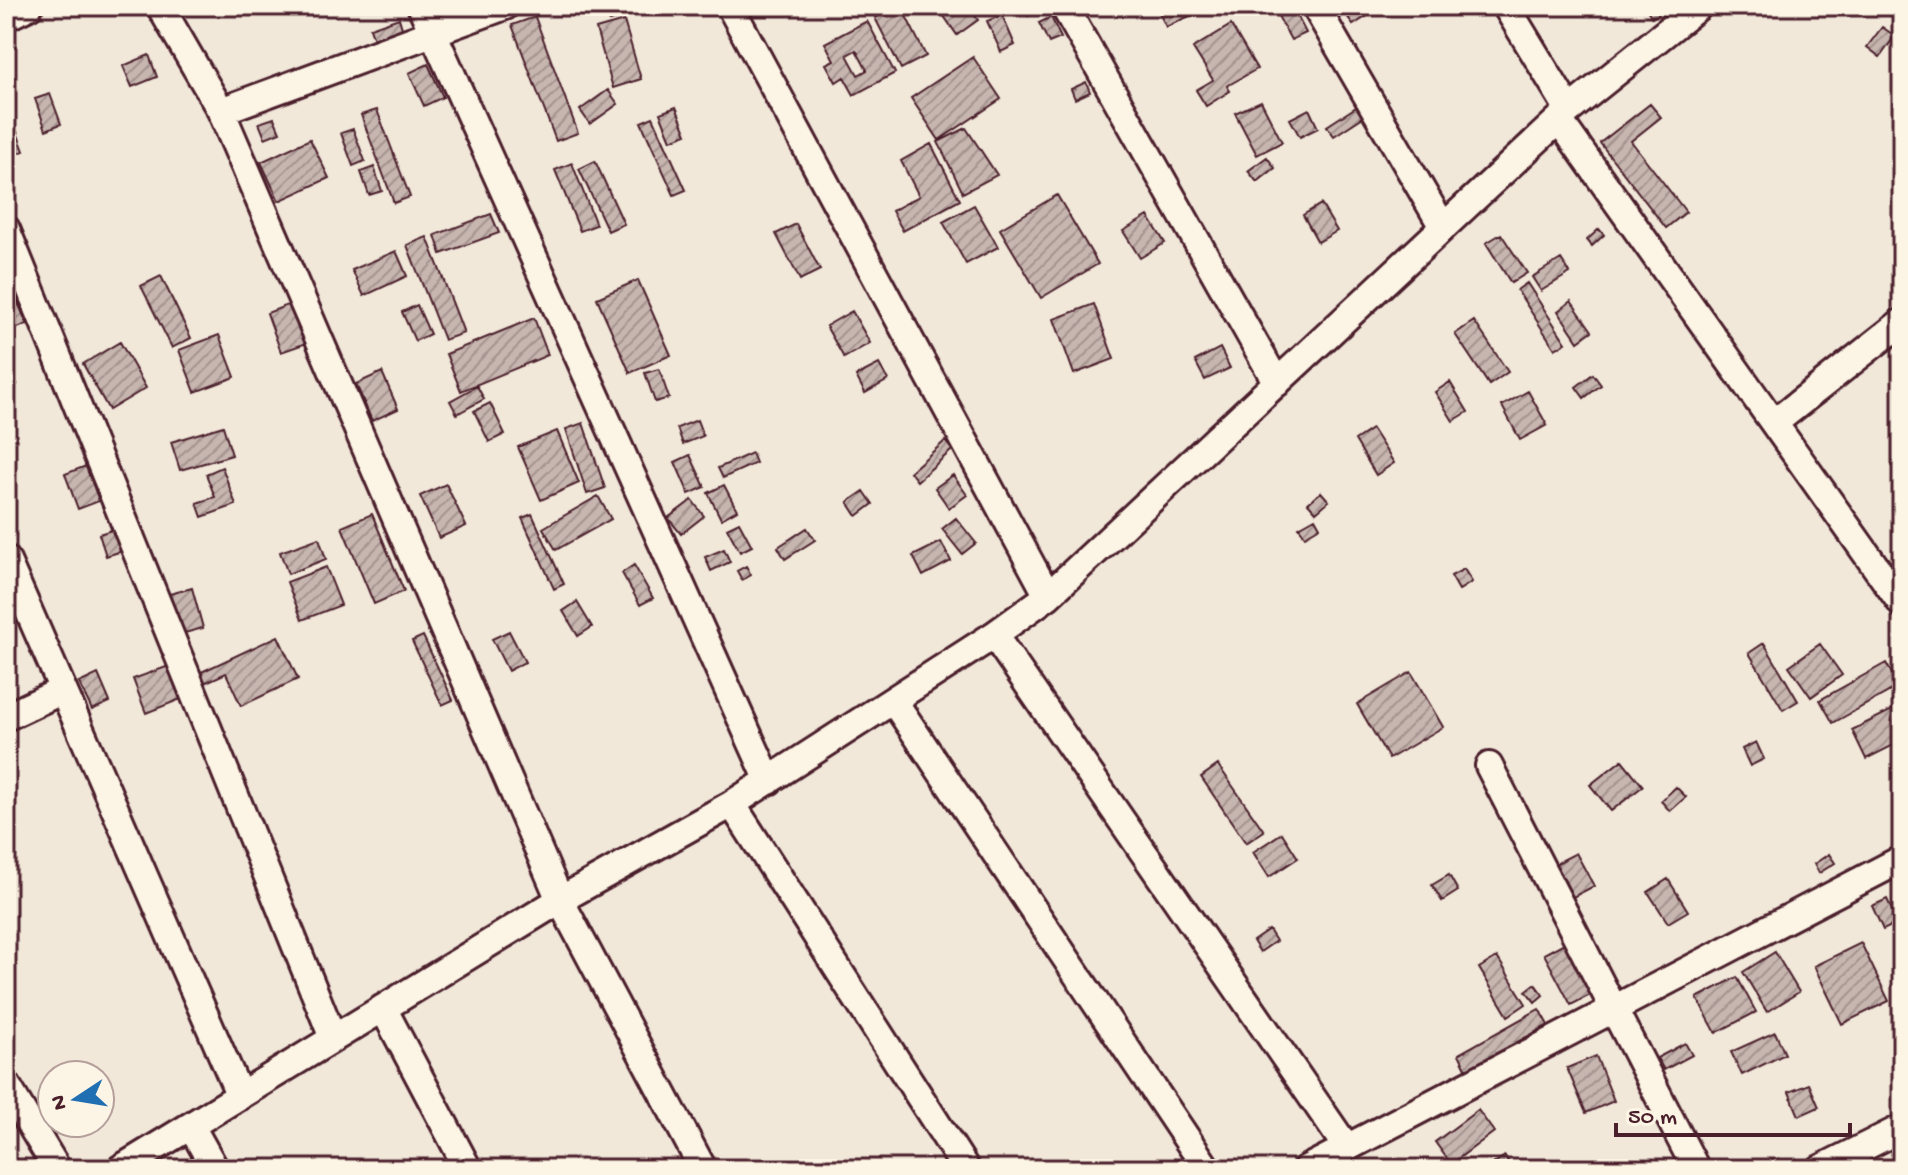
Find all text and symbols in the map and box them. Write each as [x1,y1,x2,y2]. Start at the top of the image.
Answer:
north arrow [36,1059,116,1139]
scale bar [1616,1087,1850,1137]
text: N [46,1093,75,1112]
text: 50 m [1628,1104,1677,1133]

